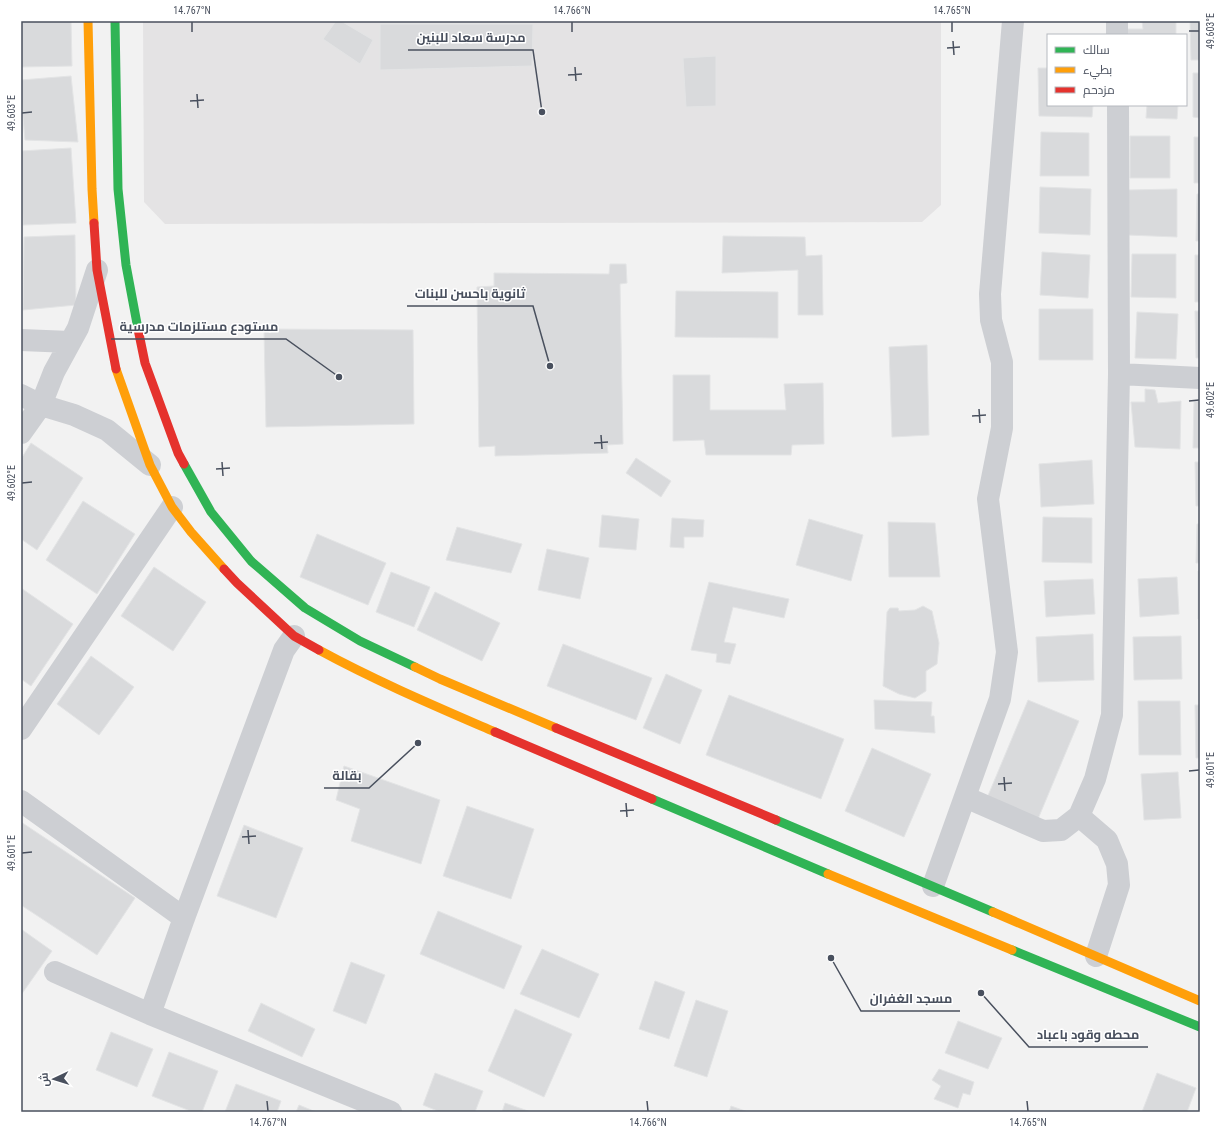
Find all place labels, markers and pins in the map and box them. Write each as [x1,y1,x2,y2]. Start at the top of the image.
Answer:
callout: مدرسة سعاد للبنين [408,25,533,50]
callout: ثانوية باحسن للبنات [407,281,533,306]
callout: مستودع مستلزمات مدرسية [111,314,286,339]
callout: بقالة [324,763,369,788]
callout: مسجد الغفران [861,986,960,1011]
callout: محطه وقود باعباد [1029,1022,1148,1047]

